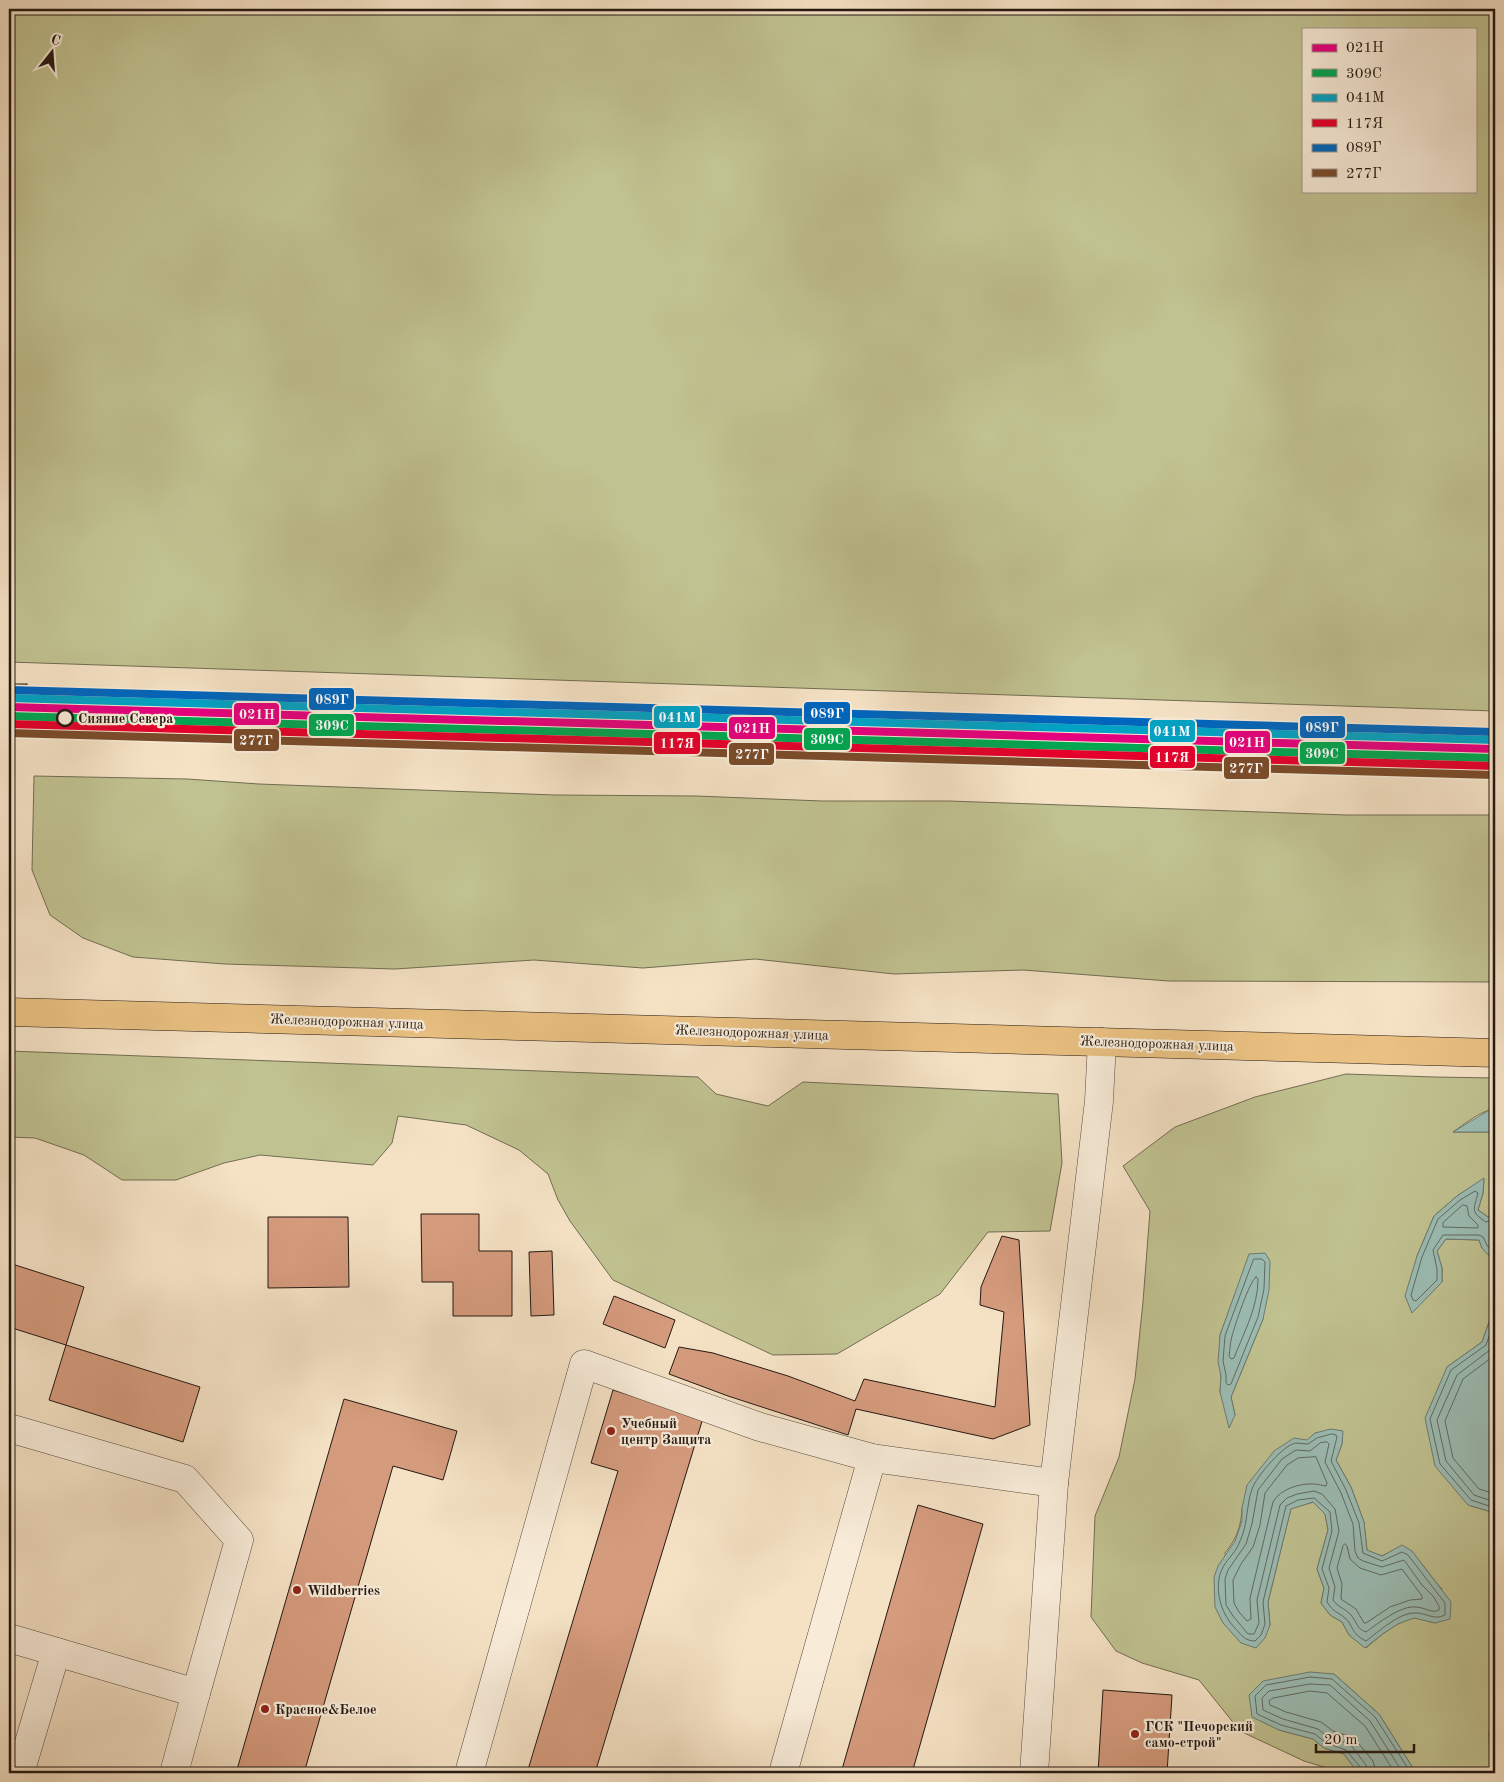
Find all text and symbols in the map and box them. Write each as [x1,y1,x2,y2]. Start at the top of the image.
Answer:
north arrow [28,28,78,78]
legend [1302,28,1476,192]
text: С [49,32,62,49]
text: 021Н [1346,41,1384,56]
text: 309С [1346,67,1382,82]
text: 041М [1346,91,1385,106]
text: 117Я [1346,117,1383,132]
text: 089Г [1346,141,1382,156]
text: 277Г [1346,167,1382,182]
line badge: 089Г [308,687,355,711]
text: 089Г [315,693,349,707]
line badge: 089Г [803,701,851,725]
line badge: 021Н [233,702,280,726]
line badge: 041М [653,705,701,729]
text: 089Г [810,707,844,721]
text: 021Н [239,708,275,722]
marker: Сияние Севера [56,709,74,727]
text: 041М [659,711,696,725]
place label: Сияние Севера [78,712,173,726]
line badge: 309С [308,713,355,737]
line badge: 089Г [1299,715,1346,739]
line badge: 021Н [728,716,776,740]
text: 309С [315,719,349,733]
line badge: 041М [1149,719,1196,743]
text: 089Г [1305,721,1339,735]
text: 021Н [734,722,770,736]
text: 041М [1154,725,1191,739]
line badge: 309С [803,727,851,751]
line badge: 277Г [233,728,280,752]
line badge: 021Н [1224,730,1271,754]
line badge: 117Я [653,731,701,755]
text: 309С [810,733,844,747]
text: 277Г [239,734,273,748]
text: 021Н [1229,736,1265,750]
text: 117Я [660,737,694,751]
line badge: 309С [1299,741,1346,765]
line badge: 277Г [728,742,775,766]
line badge: 117Я [1149,745,1196,769]
text: 309С [1305,747,1339,761]
text: 277Г [735,748,769,762]
text: 117Я [1155,751,1189,765]
line badge: 277Г [1223,756,1270,780]
text: 277Г [1229,762,1263,776]
street label: Железнодорожная улица [270,1012,424,1032]
street label: Железнодорожная улица [675,1023,829,1043]
street label: Железнодорожная улица [1080,1034,1234,1054]
place label: Учебный центр Защита [621,1417,711,1447]
marker: Учебный центр Защита [605,1425,617,1437]
marker: Wildberries [291,1584,303,1596]
place label: Wildberries [307,1584,380,1598]
marker: Красное&Белое [259,1703,271,1715]
place label: Красное&Белое [275,1703,377,1717]
place label: ГСК "Печорский само-строй" [1145,1720,1253,1750]
scale bar [1316,1722,1414,1754]
marker: ГСК "Печорский само-строй" [1129,1728,1141,1740]
text: 20 m [1324,1733,1358,1748]

